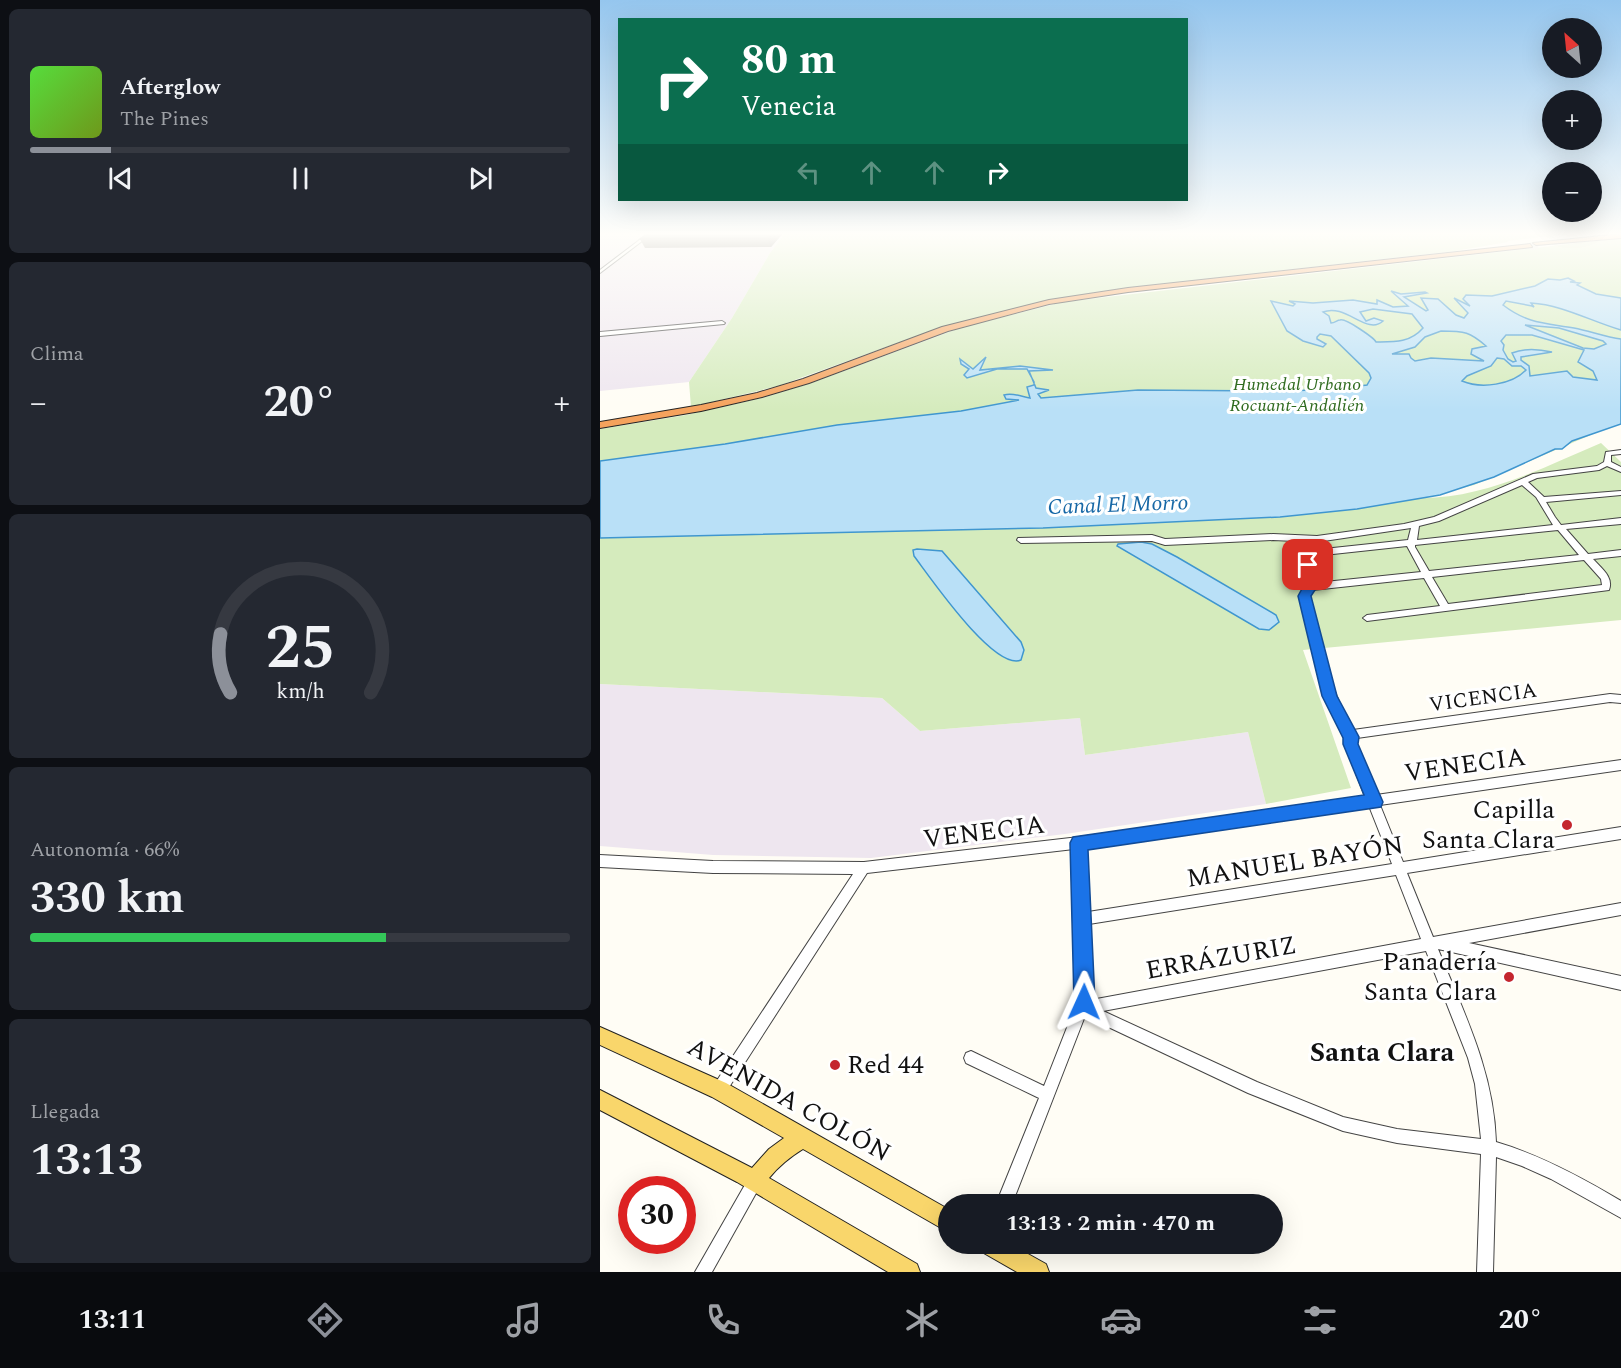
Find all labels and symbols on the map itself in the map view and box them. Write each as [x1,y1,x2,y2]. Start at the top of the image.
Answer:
north arrow [1542,18,1602,78]
park label: Humedal Urbano Rocuant-Andalién [1230,371,1365,419]
water label: Canal El Morro [1047,486,1189,524]
pin [1282,539,1333,590]
street label: VICENCIA [1427,675,1539,721]
street label: VENECIA [1402,737,1528,793]
place label: Capilla Santa Clara [1422,790,1555,860]
street label: VENECIA [921,805,1047,859]
marker: Capilla Santa Clara [1560,818,1574,832]
street label: MANUEL BAYÓN [1184,825,1406,899]
street label: ERRÁZURIZ [1142,925,1300,991]
place label: Panadería Santa Clara [1364,942,1497,1012]
position arrow [1052,970,1116,1034]
marker: Panadería Santa Clara [1502,970,1516,984]
street label: AVENIDA COLÓN [680,1027,898,1173]
district label: Santa Clara [1310,1032,1454,1074]
place label: Red 44 [847,1045,924,1085]
marker: Red 44 [828,1058,842,1072]
speed limit sign: 30 [618,1176,696,1254]

